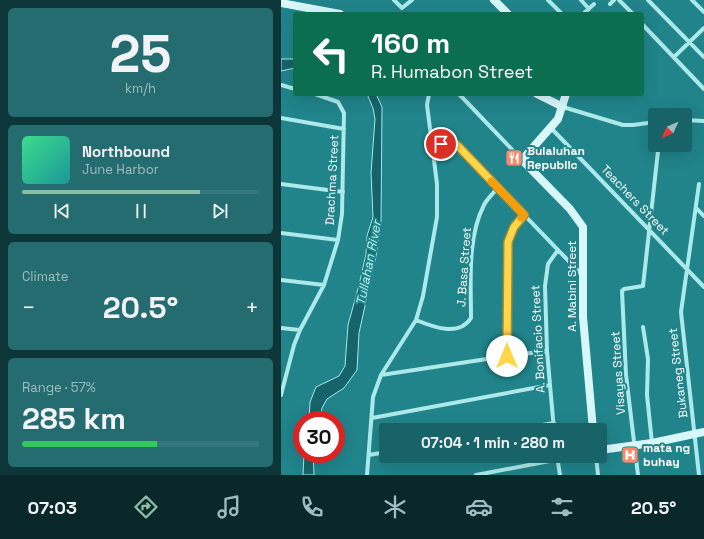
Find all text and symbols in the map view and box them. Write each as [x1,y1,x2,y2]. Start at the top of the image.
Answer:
text: 25 [109,21,172,87]
text: 160 m [371,25,450,61]
icon: left [305,28,357,80]
text: R. Humabon Street [371,60,533,83]
text: km/h [125,80,156,97]
north arrow [648,108,692,152]
map controls [648,108,692,152]
pin [424,127,458,161]
icon: arrive [430,133,452,155]
street label: Drachma Street [322,134,342,226]
text: Northbound [82,142,170,161]
place label: Bulaluhan Republic [527,143,585,173]
restaurant icon: Bulaluhan Republic [504,148,524,168]
text: June Harbor [82,161,159,178]
street label: Teachers Street [597,161,673,239]
icon: previous [51,200,73,222]
icon: pause [130,200,152,222]
icon: next [209,200,231,222]
water label: Tullahan River [352,217,385,307]
street label: J. Basa Street [453,227,475,307]
street label: A. Mabini Street [564,240,580,332]
text: Climate [22,268,68,285]
street label: A. Bonifacio Street [527,285,549,393]
text: 20.5° [103,288,178,327]
text: − [22,293,36,321]
text: + [245,293,259,321]
street label: Bukaneg Street [665,327,691,419]
street label: Visayas Street [607,331,629,415]
position arrow [486,335,528,377]
text: Range · 57% [22,379,96,396]
text: 285 km [22,399,126,438]
speed limit sign: 30 [293,411,345,463]
text: 07:04 · 1 min · 280 m [421,433,565,452]
place label: mata ng buhay [643,440,690,470]
hospital icon: mata ng buhay [620,445,640,465]
icon: directions [132,493,160,521]
icon: music [215,493,243,521]
icon: phone [298,493,326,521]
icon: climate [381,493,409,521]
icon: car [465,493,493,521]
icon: filters [548,493,576,521]
text: 07:03 [28,496,77,519]
text: 20.5° [631,496,676,519]

